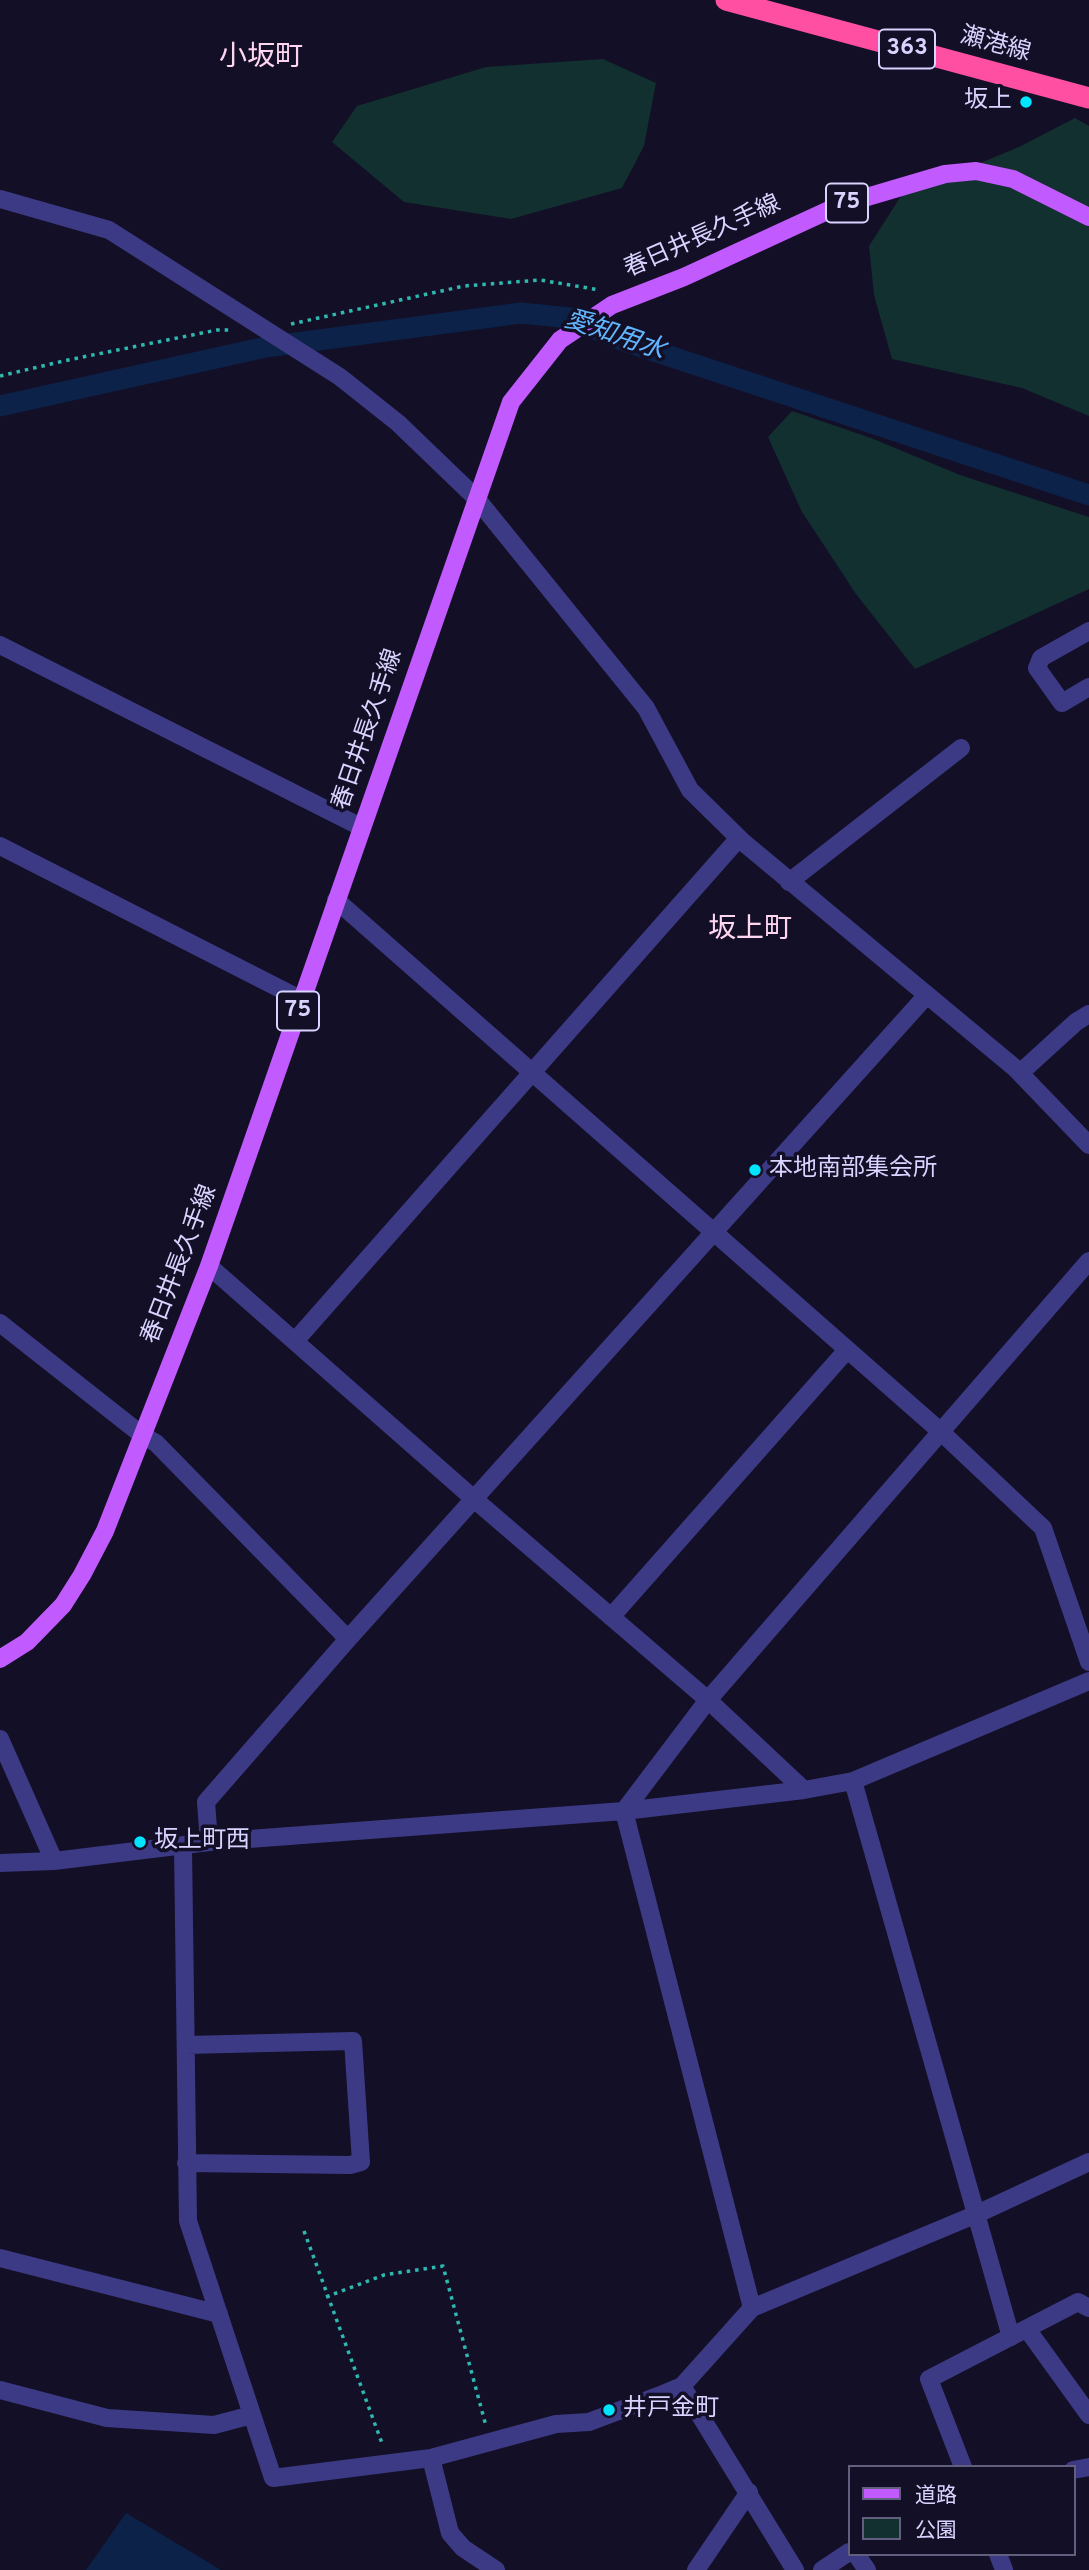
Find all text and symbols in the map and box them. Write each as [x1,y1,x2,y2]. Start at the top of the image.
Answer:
street label: 瀬港線 [956,23,1034,69]
road number: 363 [879,30,935,68]
district label: 小坂町 [219,42,303,76]
place label: 坂上 [964,88,1012,116]
marker: 坂上 [1018,94,1034,110]
road number: 75 [826,184,868,222]
street label: 春日井長久手線 [620,191,786,285]
water label: 愛知用水 [560,305,668,369]
street label: 春日井長久手線 [328,646,410,814]
district label: 坂上町 [708,914,792,948]
road number: 75 [277,992,319,1030]
place label: 本地南部集会所 [769,1156,937,1184]
marker: 本地南部集会所 [747,1162,763,1178]
street label: 春日井長久手線 [137,1181,225,1349]
place label: 坂上町西 [154,1828,250,1856]
marker: 坂上町西 [132,1834,148,1850]
place label: 井戸金町 [623,2396,719,2424]
marker: 井戸金町 [601,2402,617,2418]
legend [848,2465,1075,2556]
text: 道路 [915,2483,957,2510]
text: 公園 [915,2518,957,2545]

